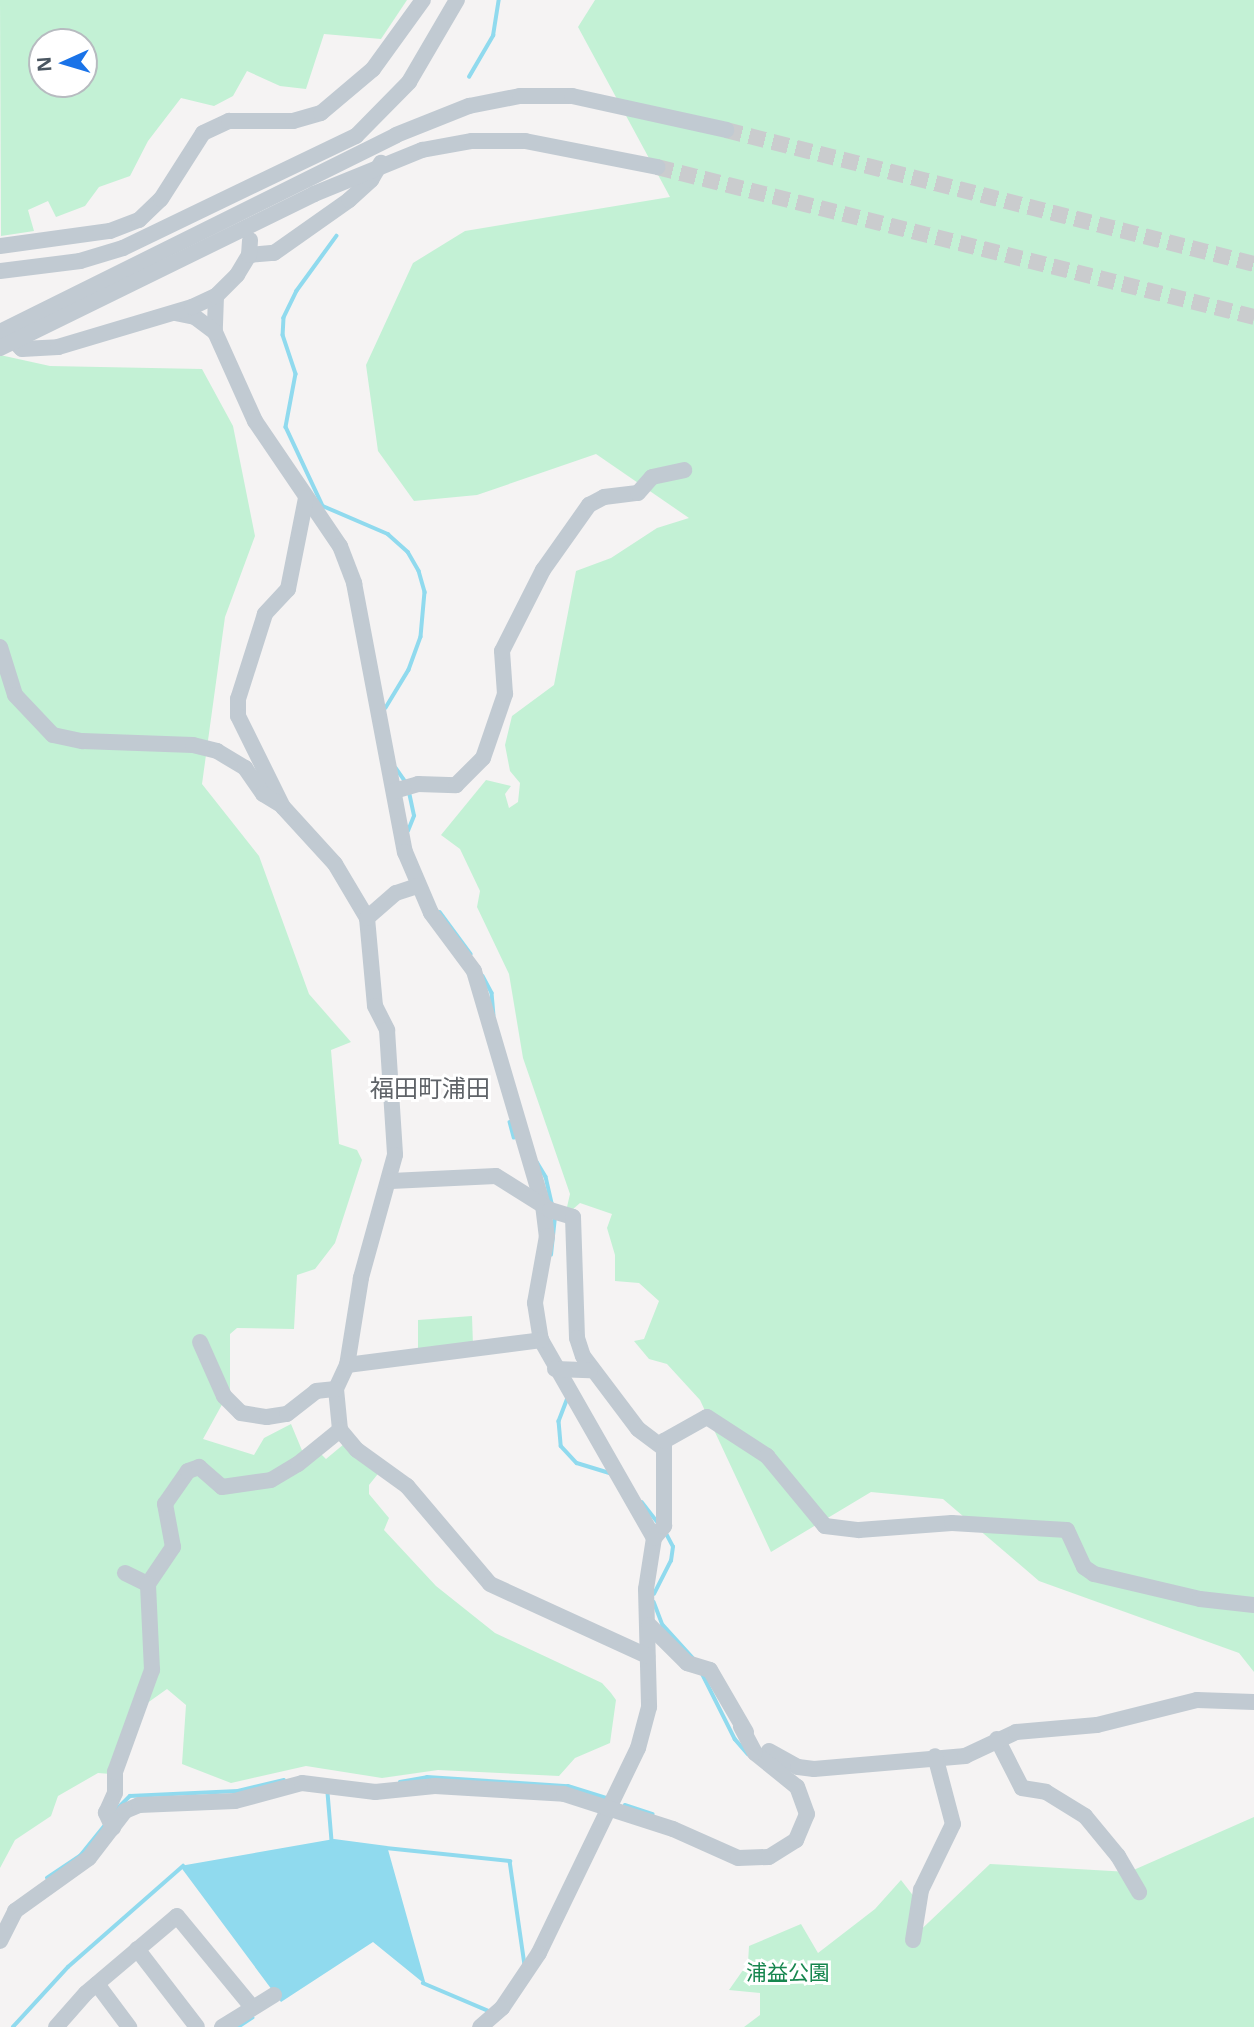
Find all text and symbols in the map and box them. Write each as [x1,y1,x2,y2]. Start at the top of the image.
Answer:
north arrow [28,28,98,98]
text: N [31,56,58,73]
district label: 福田町浦田 [370,1074,490,1102]
park label: 浦益公園 [746,1959,830,1985]

